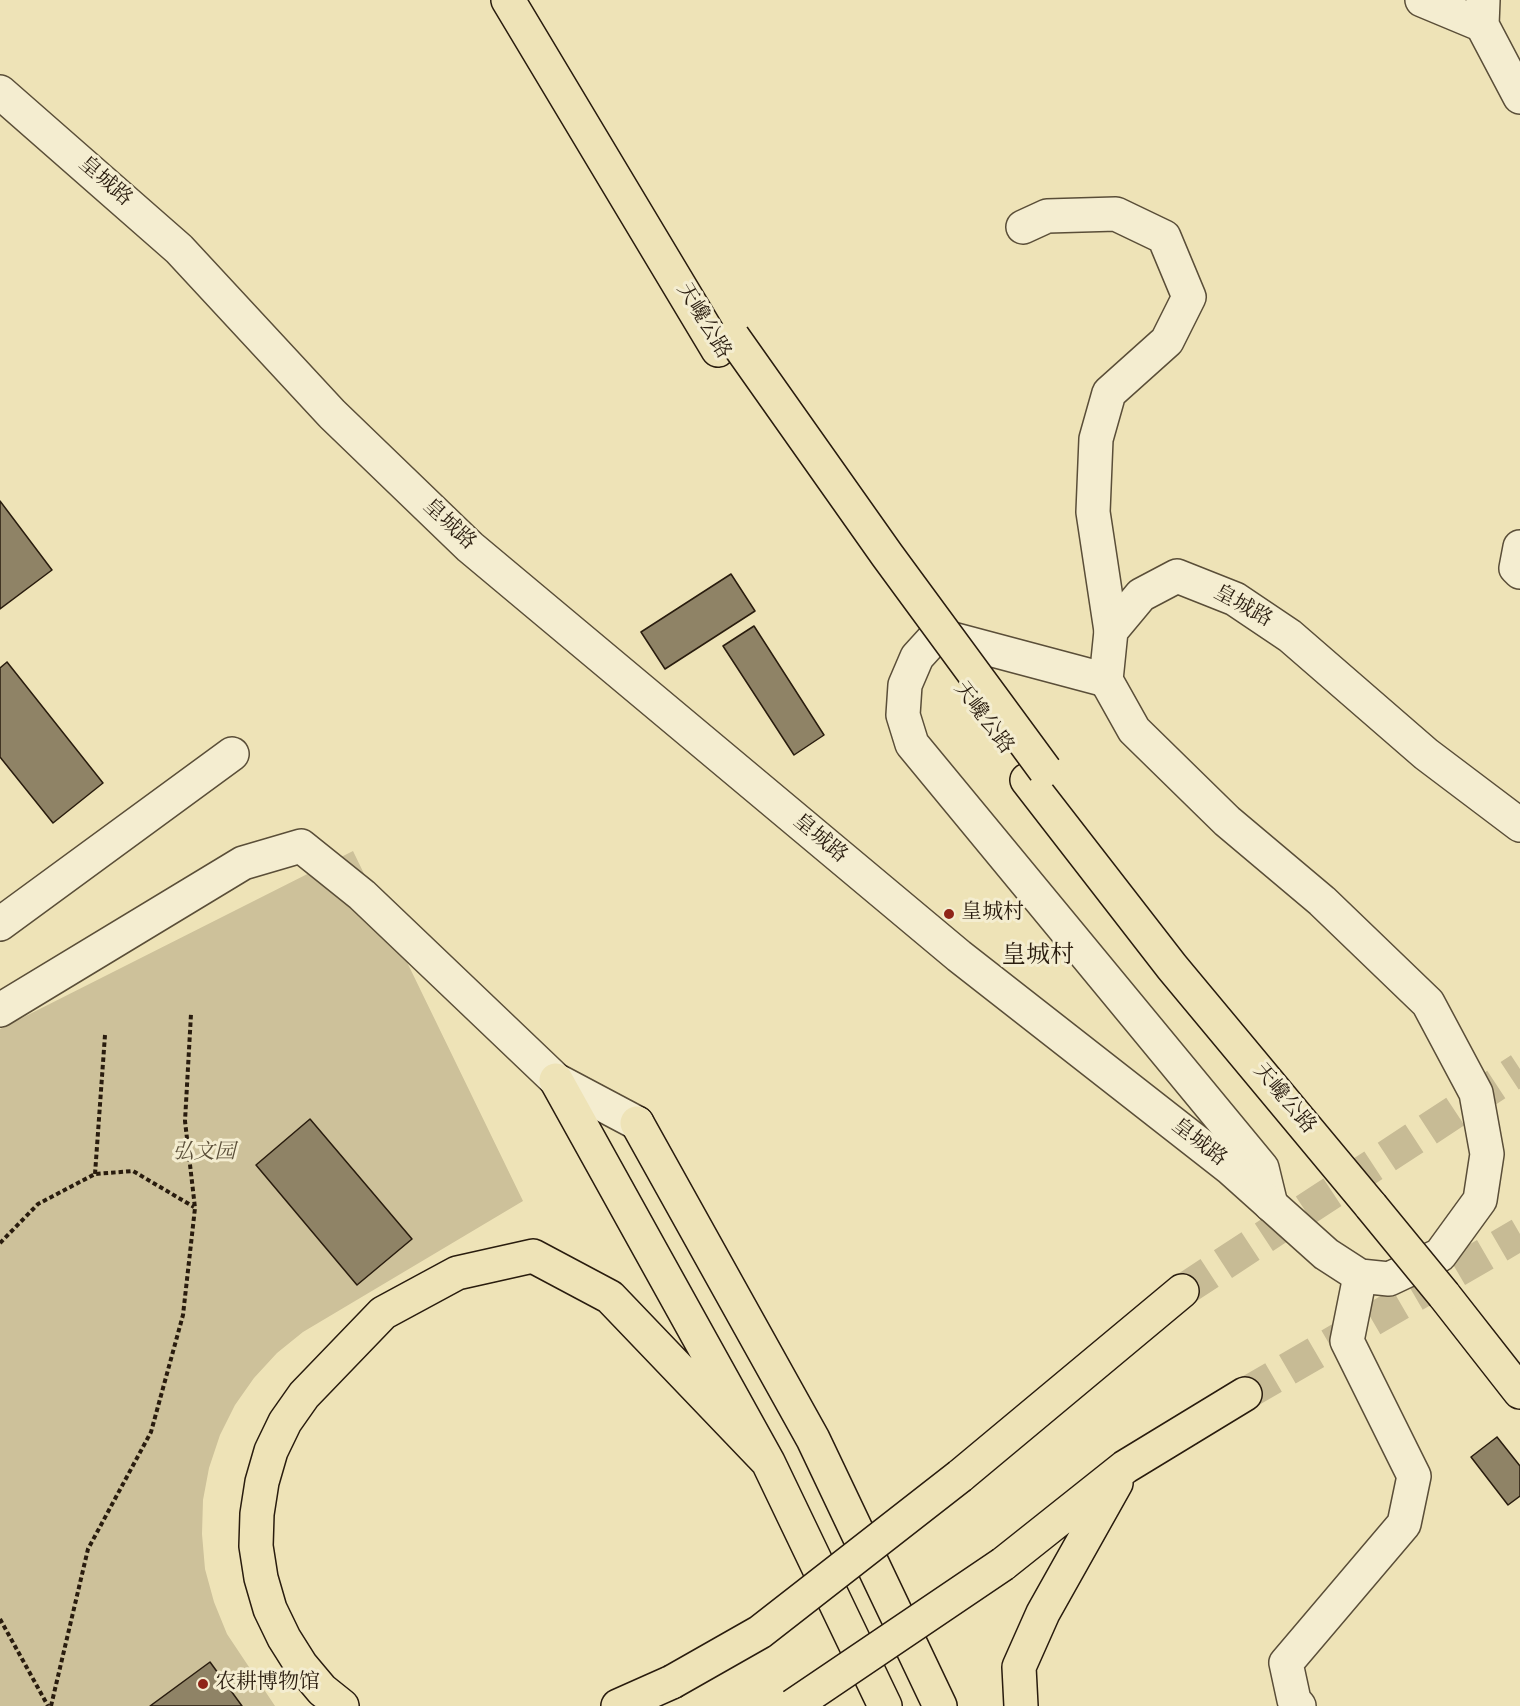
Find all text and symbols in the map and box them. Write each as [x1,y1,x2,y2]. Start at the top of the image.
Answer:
street label: 皇城路 [72,153,136,213]
street label: 天巉公路 [670,280,734,364]
street label: 皇城路 [416,495,480,557]
street label: 皇城路 [1208,582,1276,634]
street label: 天巉公路 [947,678,1017,760]
street label: 皇城路 [787,810,851,870]
place label: 皇城村 [961,901,1024,927]
marker: 皇城村 [942,907,956,921]
district label: 皇城村 [1002,944,1074,972]
street label: 天巉公路 [1246,1060,1320,1140]
street label: 皇城路 [1165,1115,1231,1173]
park label: 弘文园 [173,1141,235,1167]
place label: 农耕博物馆 [215,1671,320,1697]
marker: 农耕博物馆 [196,1677,210,1691]

